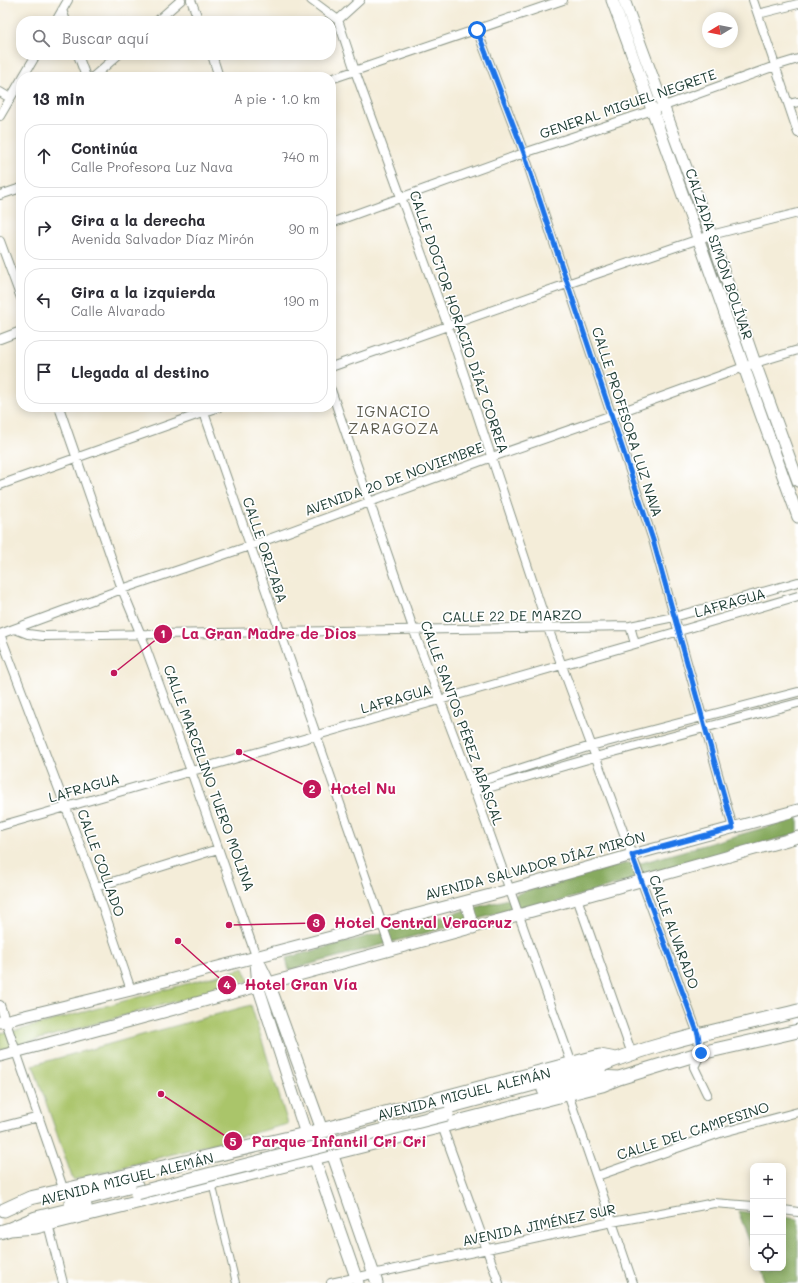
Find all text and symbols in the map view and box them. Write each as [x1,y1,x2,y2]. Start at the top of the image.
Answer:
north arrow [702,12,738,48]
search box [16,16,336,60]
route start [468,21,486,39]
icon: search [30,27,52,49]
text: Buscar aquí [62,28,149,48]
street label: GENERAL MIGUEL NEGRETE [537,64,719,143]
text: 13 min [32,87,85,109]
text: A pie · 1.0 km [234,90,320,107]
text: Continúa [71,138,138,158]
icon: ahead [33,145,55,167]
text: 740 m [282,148,319,165]
text: Calle Profesora Luz Nava [71,158,233,175]
street label: CALZADA SIMÓN BOLÍVAR [681,166,758,342]
street label: CALLE DOCTOR HORACIO DÍAZ CORREA [405,188,513,456]
text: Gira a la derecha [71,210,205,230]
icon: right [33,217,55,239]
text: 90 m [289,220,319,237]
text: Avenida Salvador Díaz Mirón [71,230,254,247]
text: Gira a la izquierda [71,282,216,302]
icon: left [33,289,55,311]
text: 190 m [283,292,319,309]
text: Calle Alvarado [71,302,165,319]
street label: CALLE PROFESORA LUZ NAVA [588,324,667,519]
icon: arrive [33,361,55,383]
text: Llegada al destino [71,362,209,382]
district label: IGNACIO ZARAGOZA [348,401,440,438]
street label: AVENIDA 20 DE NOVIEMBRE [302,437,486,520]
street label: CALLE ORIZABA [238,494,292,605]
street label: LAFRAGUA [692,583,768,622]
street label: CALLE 22 DE MARZO [442,605,582,626]
street label: CALLE SANTOS PÉREZ ABASCAL [417,618,509,828]
callout: La Gran Madre de Dios [153,621,365,648]
text: La Gran Madre de Dios [181,623,357,643]
text: 1 [160,625,166,641]
street label: CALLE MARCELINO TUERO MOLINA [160,662,259,894]
street label: LAFRAGUA [358,679,434,718]
street label: LAFRAGUA [46,768,122,807]
callout: Hotel Nu [302,775,404,802]
text: Hotel Nu [330,778,396,798]
text: 2 [309,780,316,796]
street label: CALLE COLLADO [73,806,130,919]
street label: AVENIDA SALVADOR DÍAZ MIRÓN [423,827,647,904]
street label: CALLE ALVARADO [645,872,704,991]
callout: Hotel Central Veracruz [306,909,520,936]
text: Hotel Central Veracruz [334,912,512,932]
text: 3 [312,914,320,930]
callout: Hotel Gran Vía [217,972,366,999]
text: Hotel Gran Vía [244,974,358,994]
text: 4 [223,976,231,992]
route end [692,1044,710,1062]
street label: AVENIDA MIGUEL ALEMÁN [375,1063,553,1124]
street label: CALLE DEL CAMPESINO [614,1097,772,1164]
callout: Parque Infantil Cri Cri [223,1128,434,1155]
text: Parque Infantil Cri Cri [252,1131,427,1151]
text: 5 [229,1133,237,1149]
street label: AVENIDA MIGUEL ALEMÁN [38,1148,216,1209]
map controls [750,1163,786,1271]
button: + [750,1163,786,1199]
street label: AVENIDA JIMÉNEZ SUR [460,1199,617,1250]
button: − [750,1199,786,1235]
button: locate [750,1235,786,1271]

